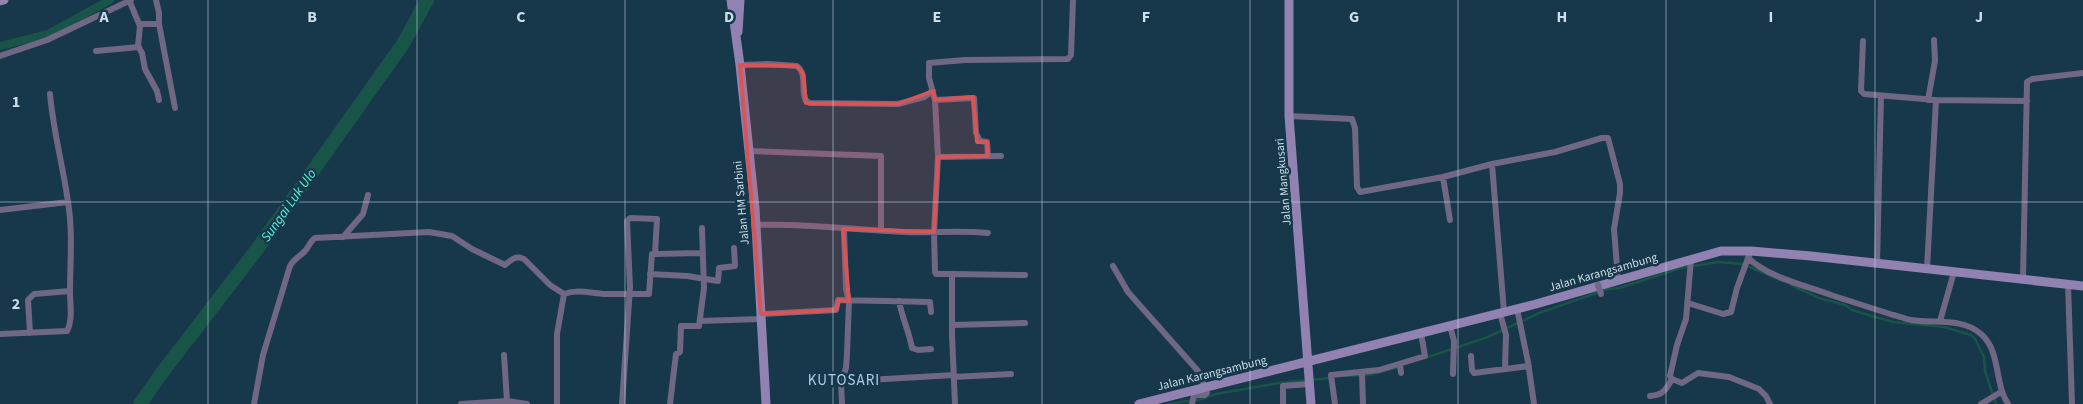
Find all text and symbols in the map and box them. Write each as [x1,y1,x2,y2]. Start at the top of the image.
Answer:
text: A [98,6,109,28]
text: B [307,6,317,28]
text: C [516,6,526,28]
text: D [724,6,734,28]
text: E [933,6,941,28]
text: F [1142,6,1150,28]
text: G [1349,6,1359,28]
text: H [1557,6,1567,28]
text: I [1769,6,1773,28]
text: J [1975,6,1983,28]
text: 1 [12,91,20,113]
street label: Jalan Mangkusari [1271,137,1296,226]
street label: Jalan HM Sarbini [729,160,754,246]
water label: Sungai Luk Ulo [256,165,321,246]
street label: Jalan Karangsambung [1547,249,1659,296]
text: 2 [12,293,20,315]
street label: Jalan Karangsambung [1156,352,1269,395]
district label: KUTOSARI [808,370,880,391]

